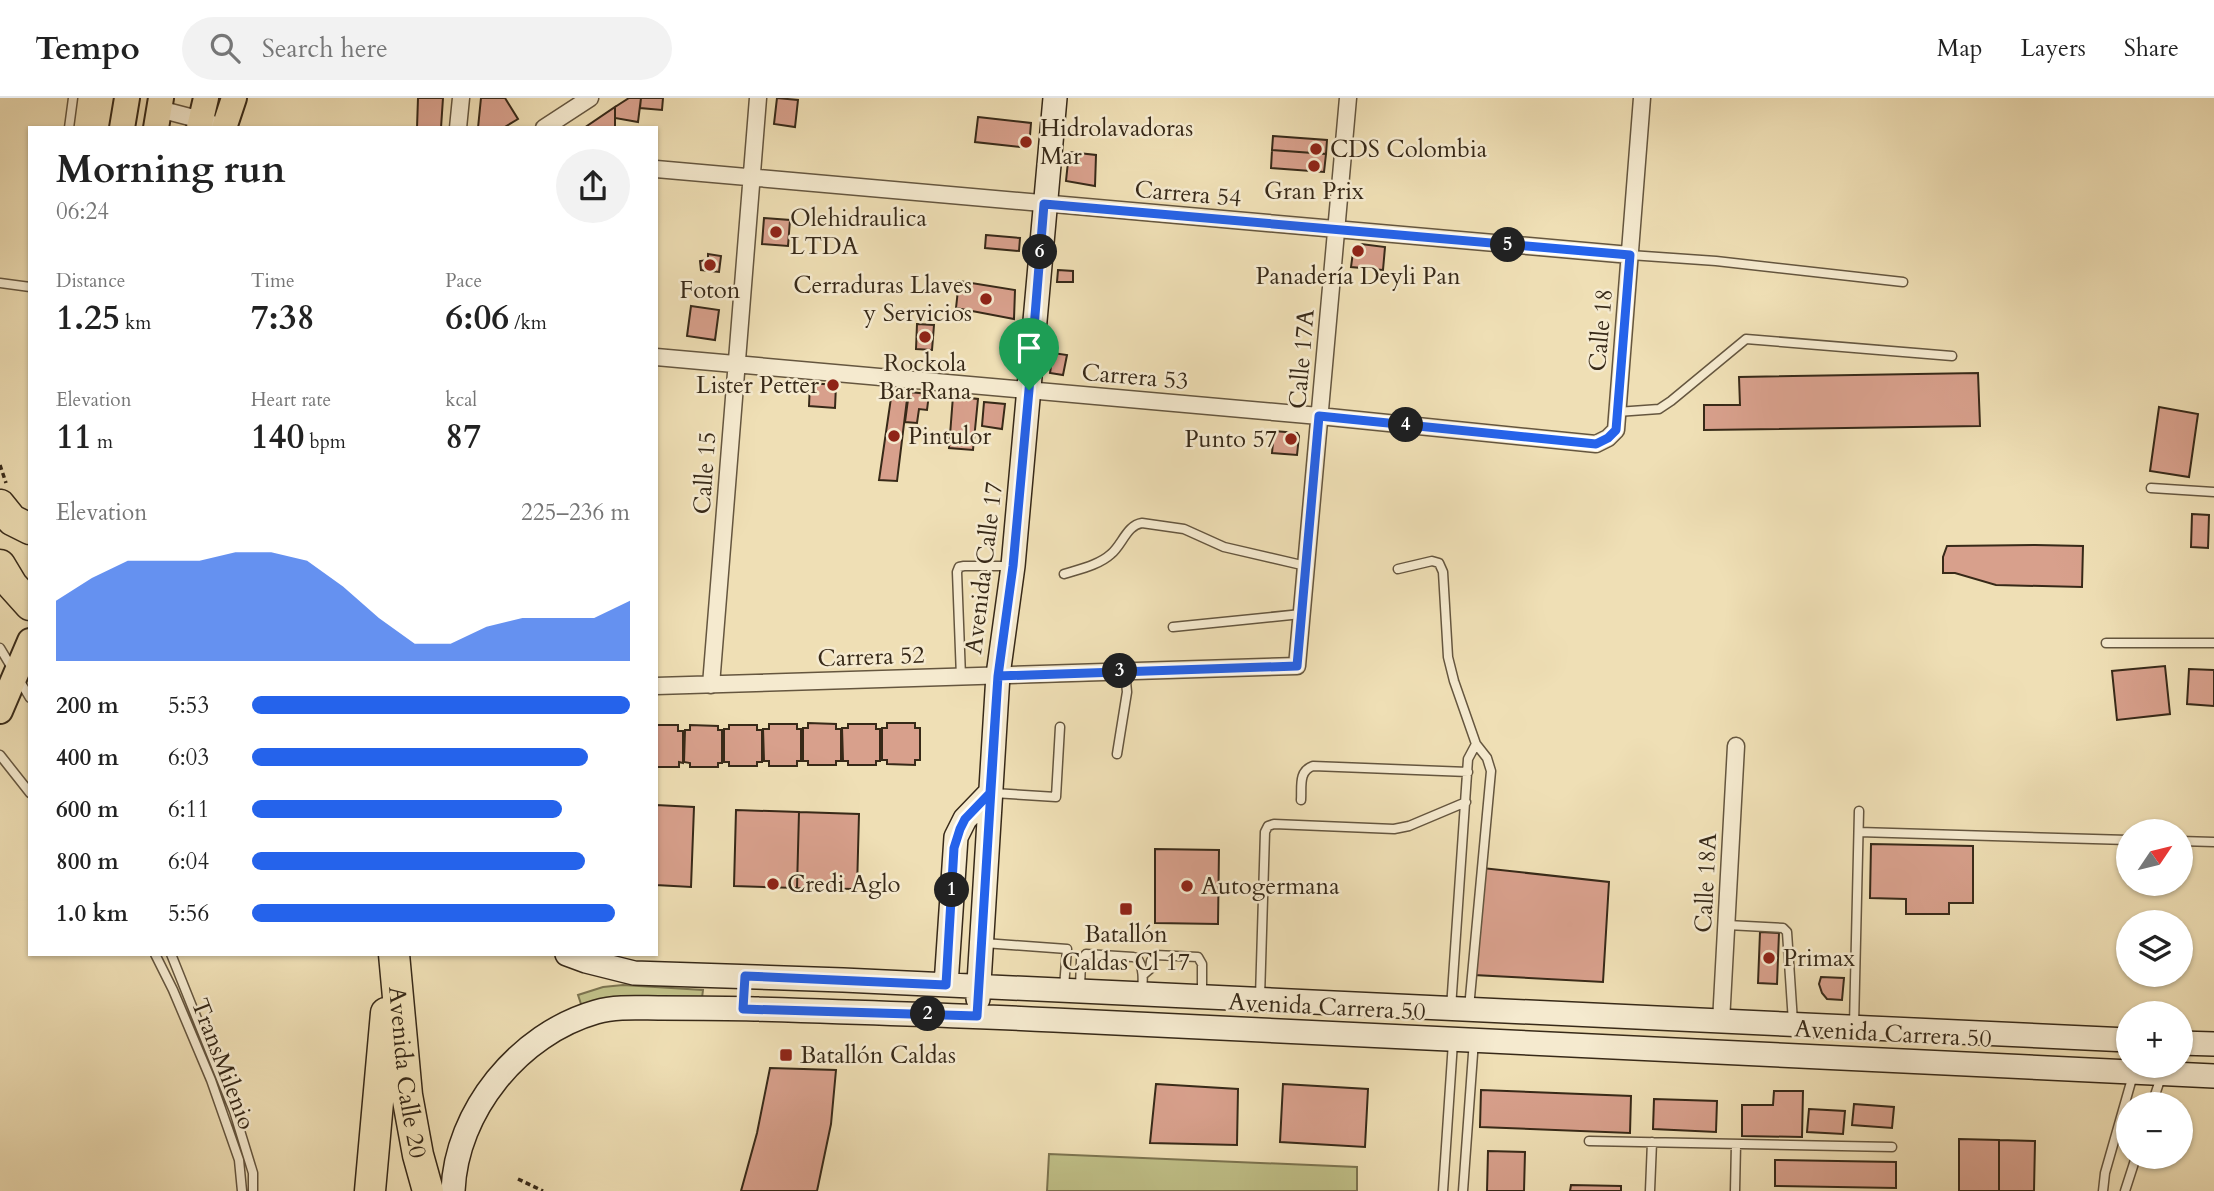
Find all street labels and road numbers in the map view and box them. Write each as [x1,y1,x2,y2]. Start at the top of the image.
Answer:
street label: Carrera 54 [1133,173,1243,215]
street label: Calle 18 [1581,287,1621,373]
street label: Calle 17A [1281,307,1323,410]
street label: Carrera 53 [1080,356,1190,398]
street label: Calle 15 [686,431,724,515]
street label: Avenida Calle 17 [957,480,1011,656]
street label: Carrera 52 [817,639,925,675]
street label: Calle 18A [1687,831,1725,934]
street label: Avenida Calle 20 [381,985,435,1161]
street label: Avenida Carrera 50 [1228,985,1426,1029]
street label: TransMilenio [183,994,263,1134]
street label: Avenida Carrera 50 [1794,1012,1992,1056]

